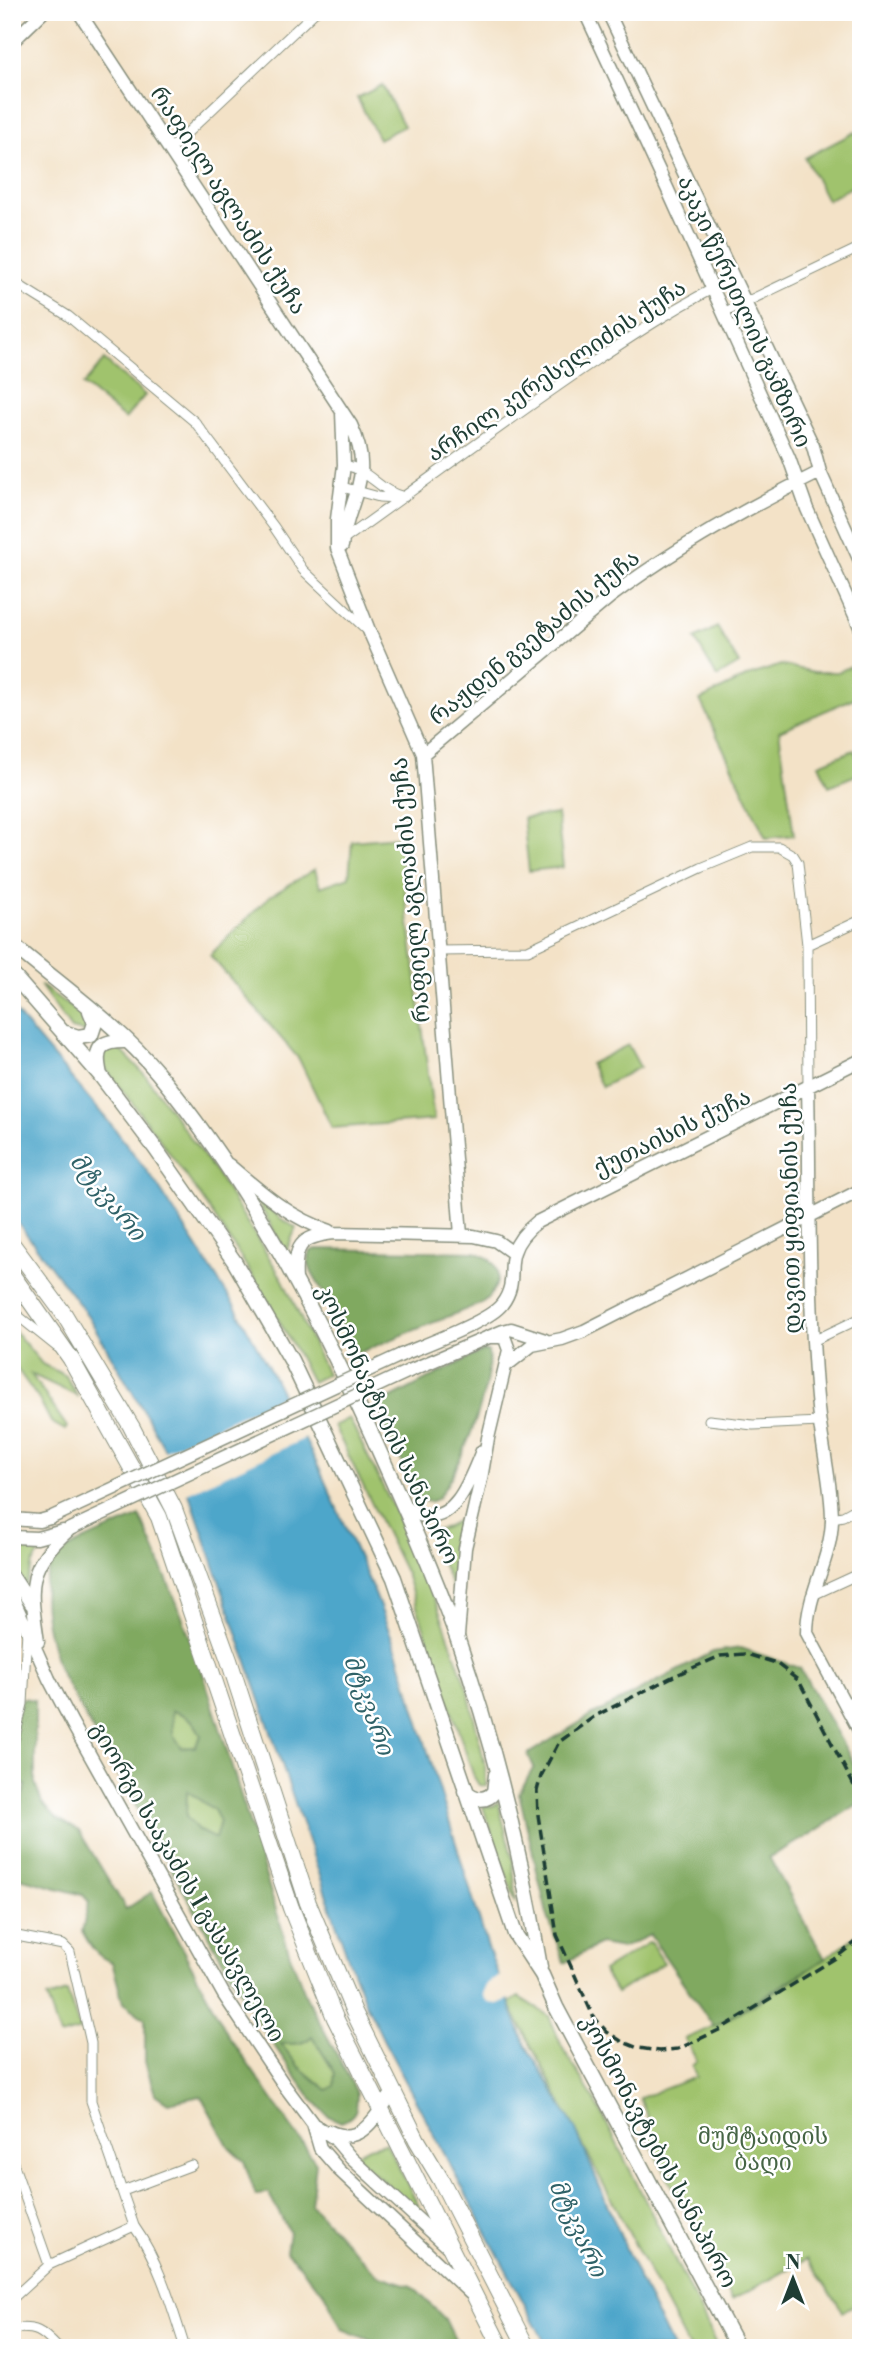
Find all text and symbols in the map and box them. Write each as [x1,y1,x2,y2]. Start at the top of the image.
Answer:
street label: რაფიელ აგლაძის ქუჩა [144,81,312,320]
street label: აკაკი წერეთლის გამზირი [671,171,817,452]
street label: არჩილ კერესელიძის ქუჩა [422,274,691,468]
street label: რაჟდენ გვეტაძის ქუჩა [424,544,645,731]
street label: რაფიელ აგლაძის ქუჩა [385,756,437,1024]
street label: დავით ყიფიანის ქუჩა [775,1082,807,1334]
street label: ქუთაისის ქუჩა [589,1083,756,1183]
water label: მტკვარი [63,1148,152,1249]
street label: კოსმონავტების სანაპირო [310,1280,464,1569]
water label: მტკვარი [336,1651,400,1761]
street label: გიორგი სააკაძის I გასასვლელი [84,1718,290,2047]
street label: კოსმონავტების სანაპირო [574,2010,742,2293]
park label: მუშტაიდის ბაღი [698,2123,828,2177]
water label: მტკვარი [542,2175,613,2283]
north arrow [758,2244,828,2314]
text: N [785,2251,801,2275]

